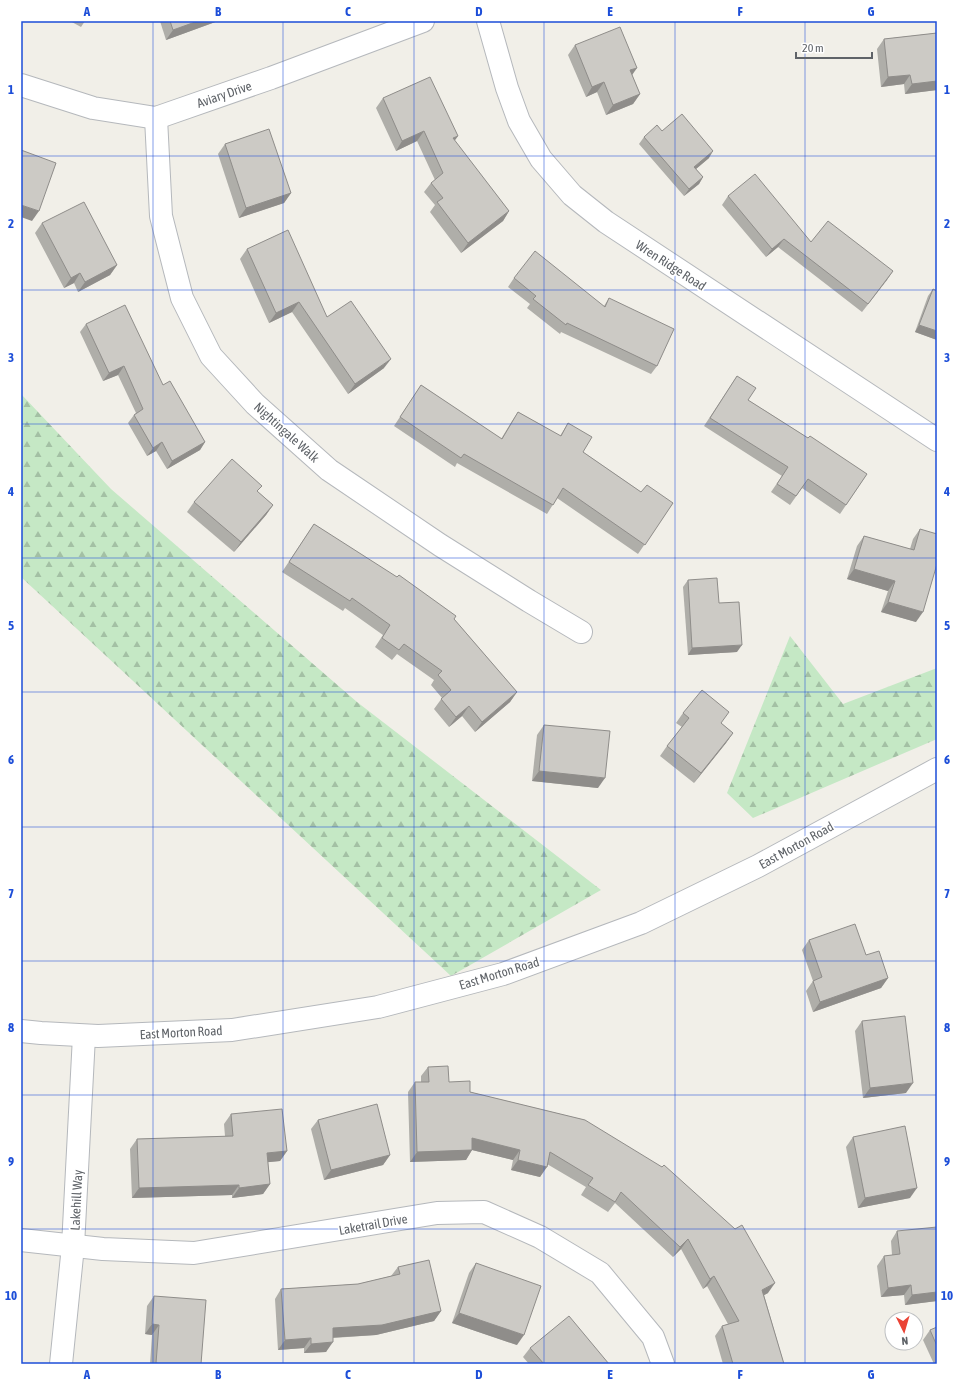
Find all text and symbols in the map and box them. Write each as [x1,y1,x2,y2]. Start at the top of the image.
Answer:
text: A [83,4,91,19]
text: B [215,4,222,19]
text: C [345,4,351,19]
text: D [475,4,483,19]
text: E [607,4,613,19]
text: F [737,4,743,19]
text: G [868,4,875,19]
scale bar [796,34,872,60]
text: 20 m [802,41,824,55]
street label: Aviary Drive [195,78,254,111]
text: 1 [8,82,14,97]
text: 1 [944,82,950,97]
text: 2 [8,216,14,231]
text: 2 [944,216,950,231]
street label: Wren Ridge Road [633,237,709,294]
text: 3 [8,350,14,365]
text: 3 [944,350,950,365]
street label: Nightingale Walk [251,399,322,466]
text: 4 [7,484,14,499]
text: 4 [943,484,950,499]
text: 5 [8,618,14,633]
text: 5 [944,618,950,633]
text: 6 [8,752,14,767]
text: 6 [944,752,950,767]
street label: East Morton Road [756,819,836,872]
text: 7 [8,886,14,901]
text: 7 [944,886,950,901]
street label: East Morton Road [457,954,541,993]
text: 8 [8,1020,14,1035]
text: 8 [944,1020,950,1035]
street label: East Morton Road [139,1023,223,1042]
text: 9 [8,1154,14,1169]
text: 9 [944,1154,950,1169]
street label: Lakehill Way [67,1169,86,1231]
street label: Laketrail Drive [338,1211,409,1238]
text: 10 [5,1288,17,1303]
text: 10 [941,1288,953,1303]
north arrow [884,1311,924,1351]
text: N [901,1335,909,1347]
text: A [83,1367,91,1382]
text: B [215,1367,222,1382]
text: C [345,1367,351,1382]
text: D [475,1367,483,1382]
text: E [607,1367,613,1382]
text: F [737,1367,743,1382]
text: G [868,1367,875,1382]

